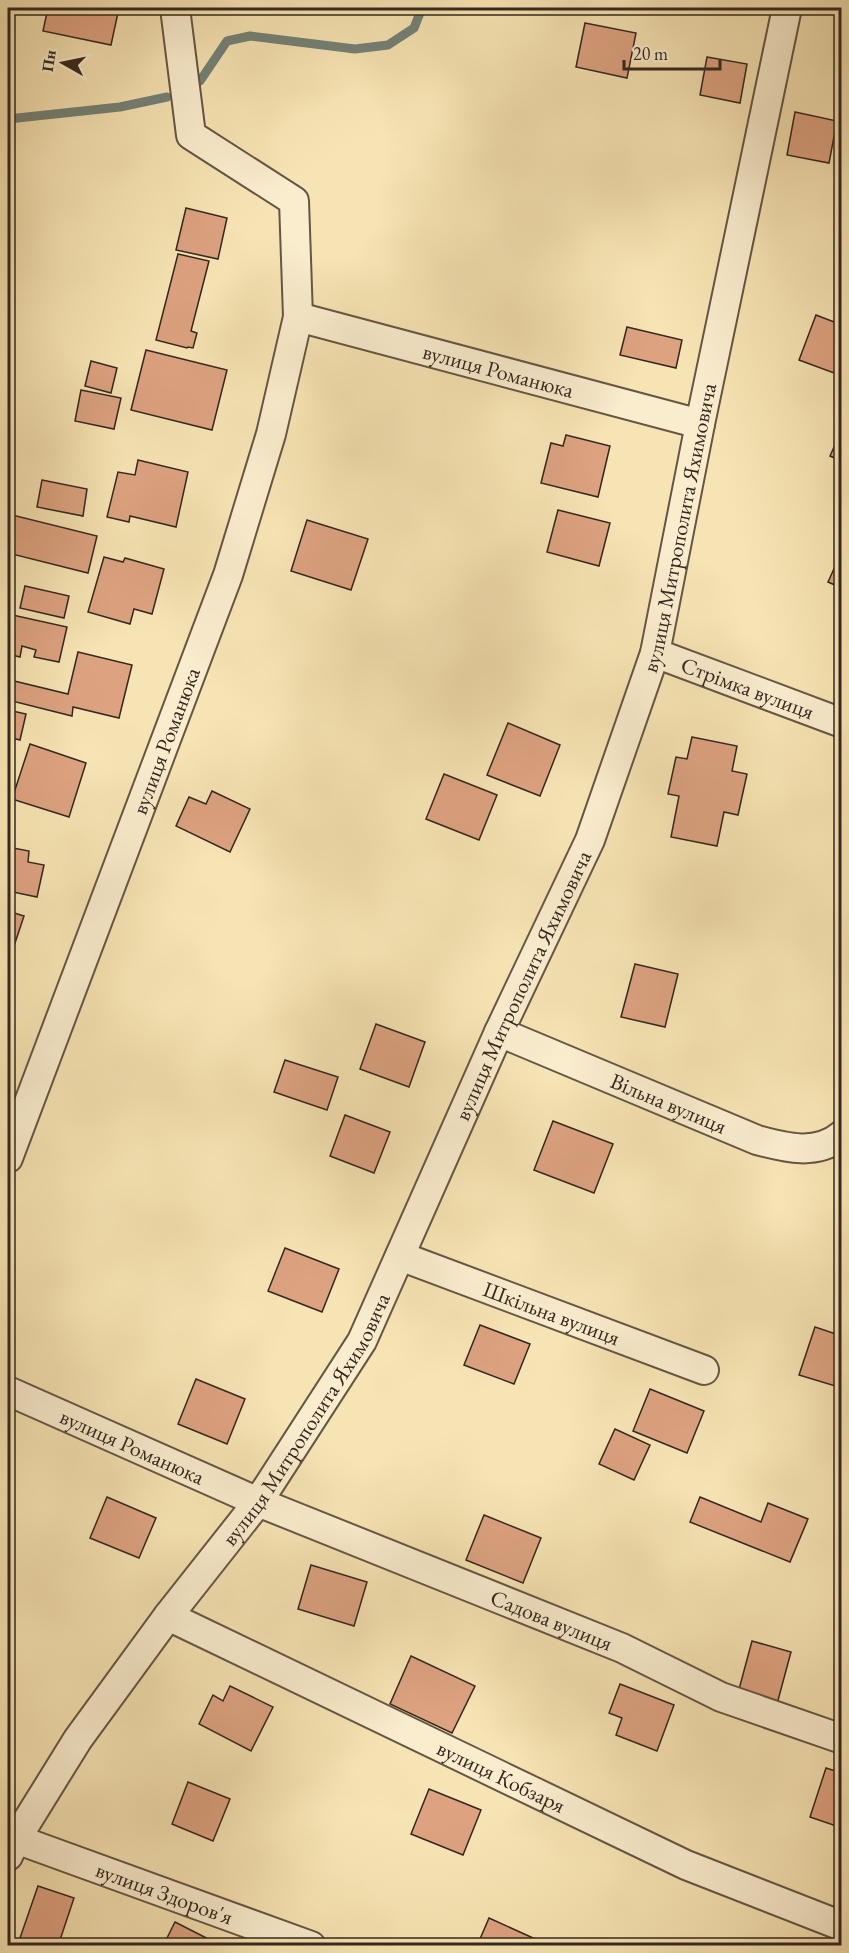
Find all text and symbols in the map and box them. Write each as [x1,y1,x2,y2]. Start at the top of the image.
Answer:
north arrow [33,33,93,93]
scale bar [624,33,720,71]
text: 20 m [633,42,668,65]
text: Пн [37,48,61,73]
street label: вулиця Романюка [420,337,577,405]
street label: вулиця Митрополита Яхимовича [635,380,723,676]
street label: Стрімка вулиця [677,650,818,726]
street label: вулиця Романюка [125,663,207,819]
street label: вулиця Митрополита Яхимовича [448,845,598,1125]
street label: Вільна вулиця [606,1066,731,1141]
street label: Шкільна вулиця [479,1275,624,1352]
street label: вулиця Митрополита Яхимовича [215,1288,397,1552]
street label: вулиця Романюка [55,1402,209,1491]
street label: Садова вулиця [486,1583,617,1658]
street label: вулиця Кобзаря [432,1734,570,1820]
street label: вулиця Здоров'я [92,1855,237,1932]

